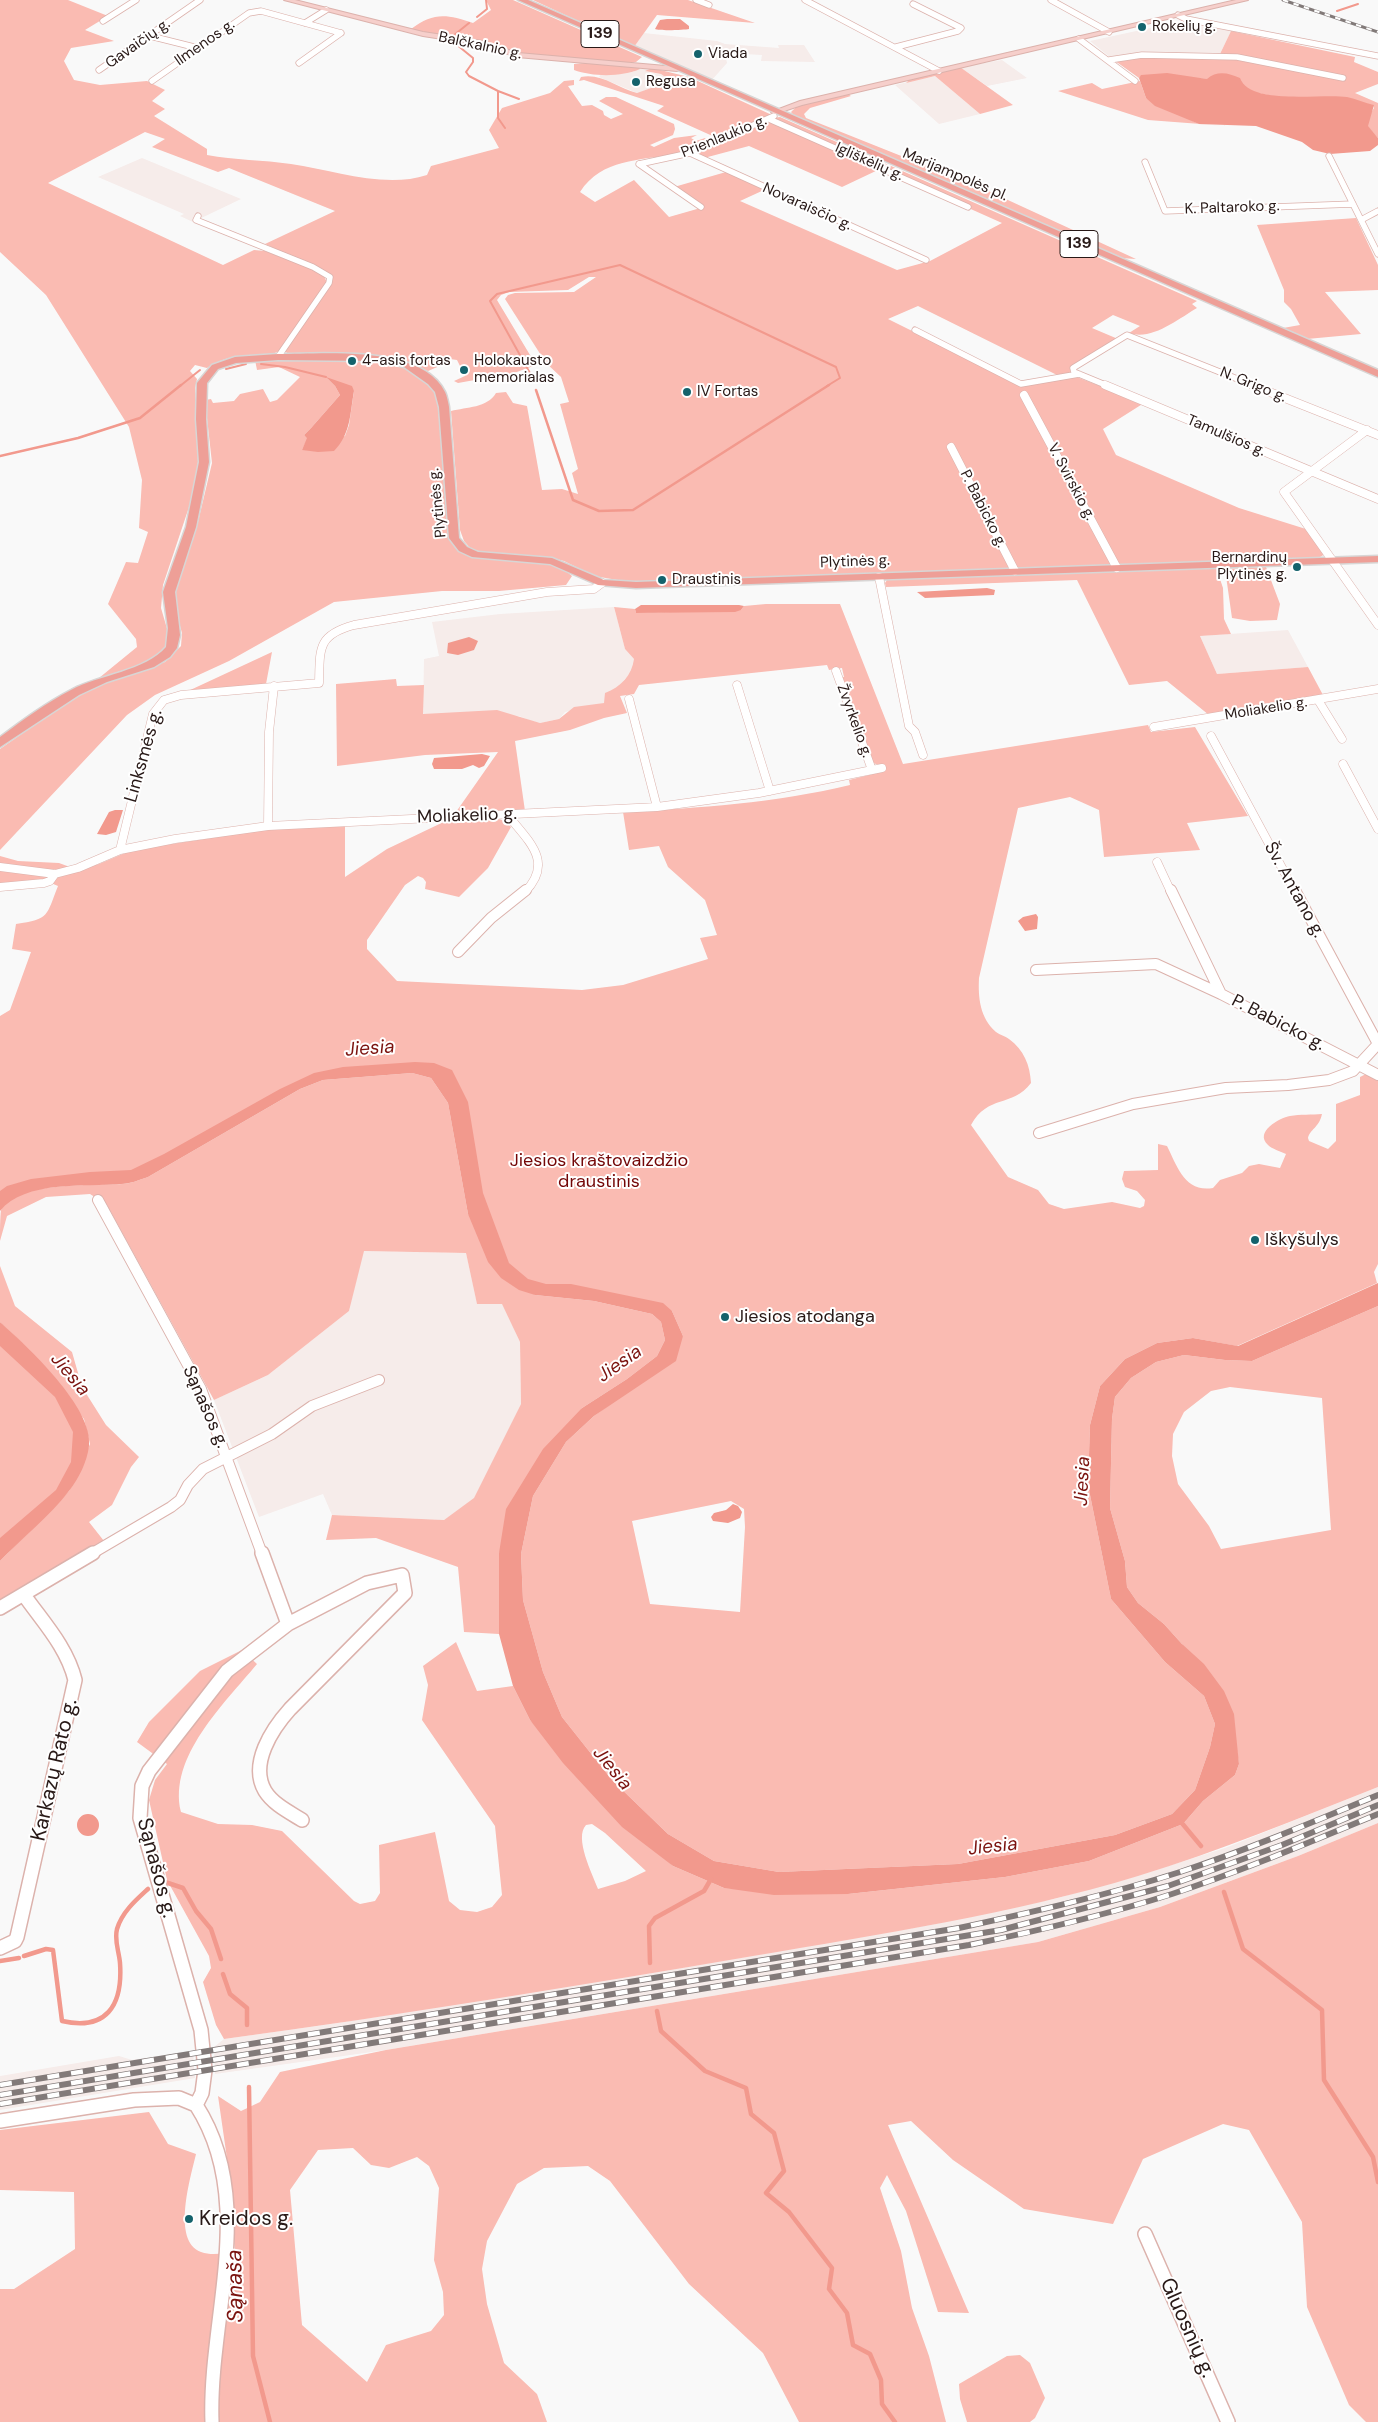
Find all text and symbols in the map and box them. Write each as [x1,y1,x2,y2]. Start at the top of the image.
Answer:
street label: Gavaičių g. [102,15,174,73]
street label: Ilmenos g. [172,16,238,70]
place label: Rokelių g. [1152,18,1216,36]
road number: 139 [581,20,619,48]
marker: Rokelių g. [1136,21,1148,33]
street label: Balčkalnio g. [437,28,523,64]
place label: Viada [708,45,747,63]
marker: Viada [692,48,704,60]
place label: Regusa [646,73,696,91]
marker: Regusa [630,76,642,88]
street label: Prienlaukio g. [679,112,769,162]
street label: Igliškėlių g. [832,139,906,185]
street label: Marijampolės pl. [900,145,1010,205]
street label: Novaraisčio g. [760,179,854,235]
street label: K. Paltaroko g. [1184,197,1280,219]
road number: 139 [1060,230,1098,258]
place label: 4-asis fortas [362,352,451,370]
place label: Holokausto memorialas [474,352,554,387]
marker: 4-asis fortas [346,355,358,367]
marker: Holokausto memorialas [458,364,470,376]
street label: N. Grigo g. [1217,364,1289,406]
place label: IV Fortas [697,383,758,401]
marker: IV Fortas [681,386,693,398]
street label: Tamulšios g. [1184,411,1268,461]
street label: V. Svirskio g. [1043,440,1099,524]
street label: Plytinės g. [425,467,451,539]
street label: P. Babicko g. [956,467,1010,551]
place label: Bernardinų Plytinės g. [1212,549,1287,584]
street label: Plytinės g. [820,552,890,572]
marker: Bernardinų Plytinės g. [1291,561,1303,573]
place label: Draustinis [672,571,741,589]
marker: Draustinis [656,574,668,586]
street label: Žvyrkelio g. [832,682,876,760]
street label: Moliakelio g. [1223,694,1309,724]
street label: Linksmės g. [120,707,168,805]
street label: Moliakelio g. [417,803,517,829]
street label: Šv. Antano g. [1259,838,1329,942]
street label: P. Babicko g. [1228,990,1328,1056]
water label: Jiesia [345,1036,395,1062]
park label: Jiesios kraštovaizdžio draustinis [510,1150,688,1192]
place label: Iškyšulys [1265,1229,1339,1251]
marker: Iškyšulys [1249,1234,1261,1246]
place label: Jiesios atodanga [735,1306,875,1328]
marker: Jiesios atodanga [719,1311,731,1323]
water label: Jiesia [593,1341,647,1387]
water label: Jiesia [45,1349,95,1401]
street label: Sąnašos g. [177,1363,233,1451]
water label: Jiesia [1070,1456,1096,1506]
street label: Karkazų Rato g. [26,1696,84,1844]
water label: Jiesia [588,1743,636,1795]
street label: Sąnašos g. [131,1815,181,1921]
water label: Jiesia [967,1833,1019,1861]
place label: Kreidos g. [199,2206,293,2232]
marker: Kreidos g. [183,2213,195,2225]
water label: Sąnaša [222,2249,250,2323]
street label: Gluosnių g. [1154,2274,1220,2382]

